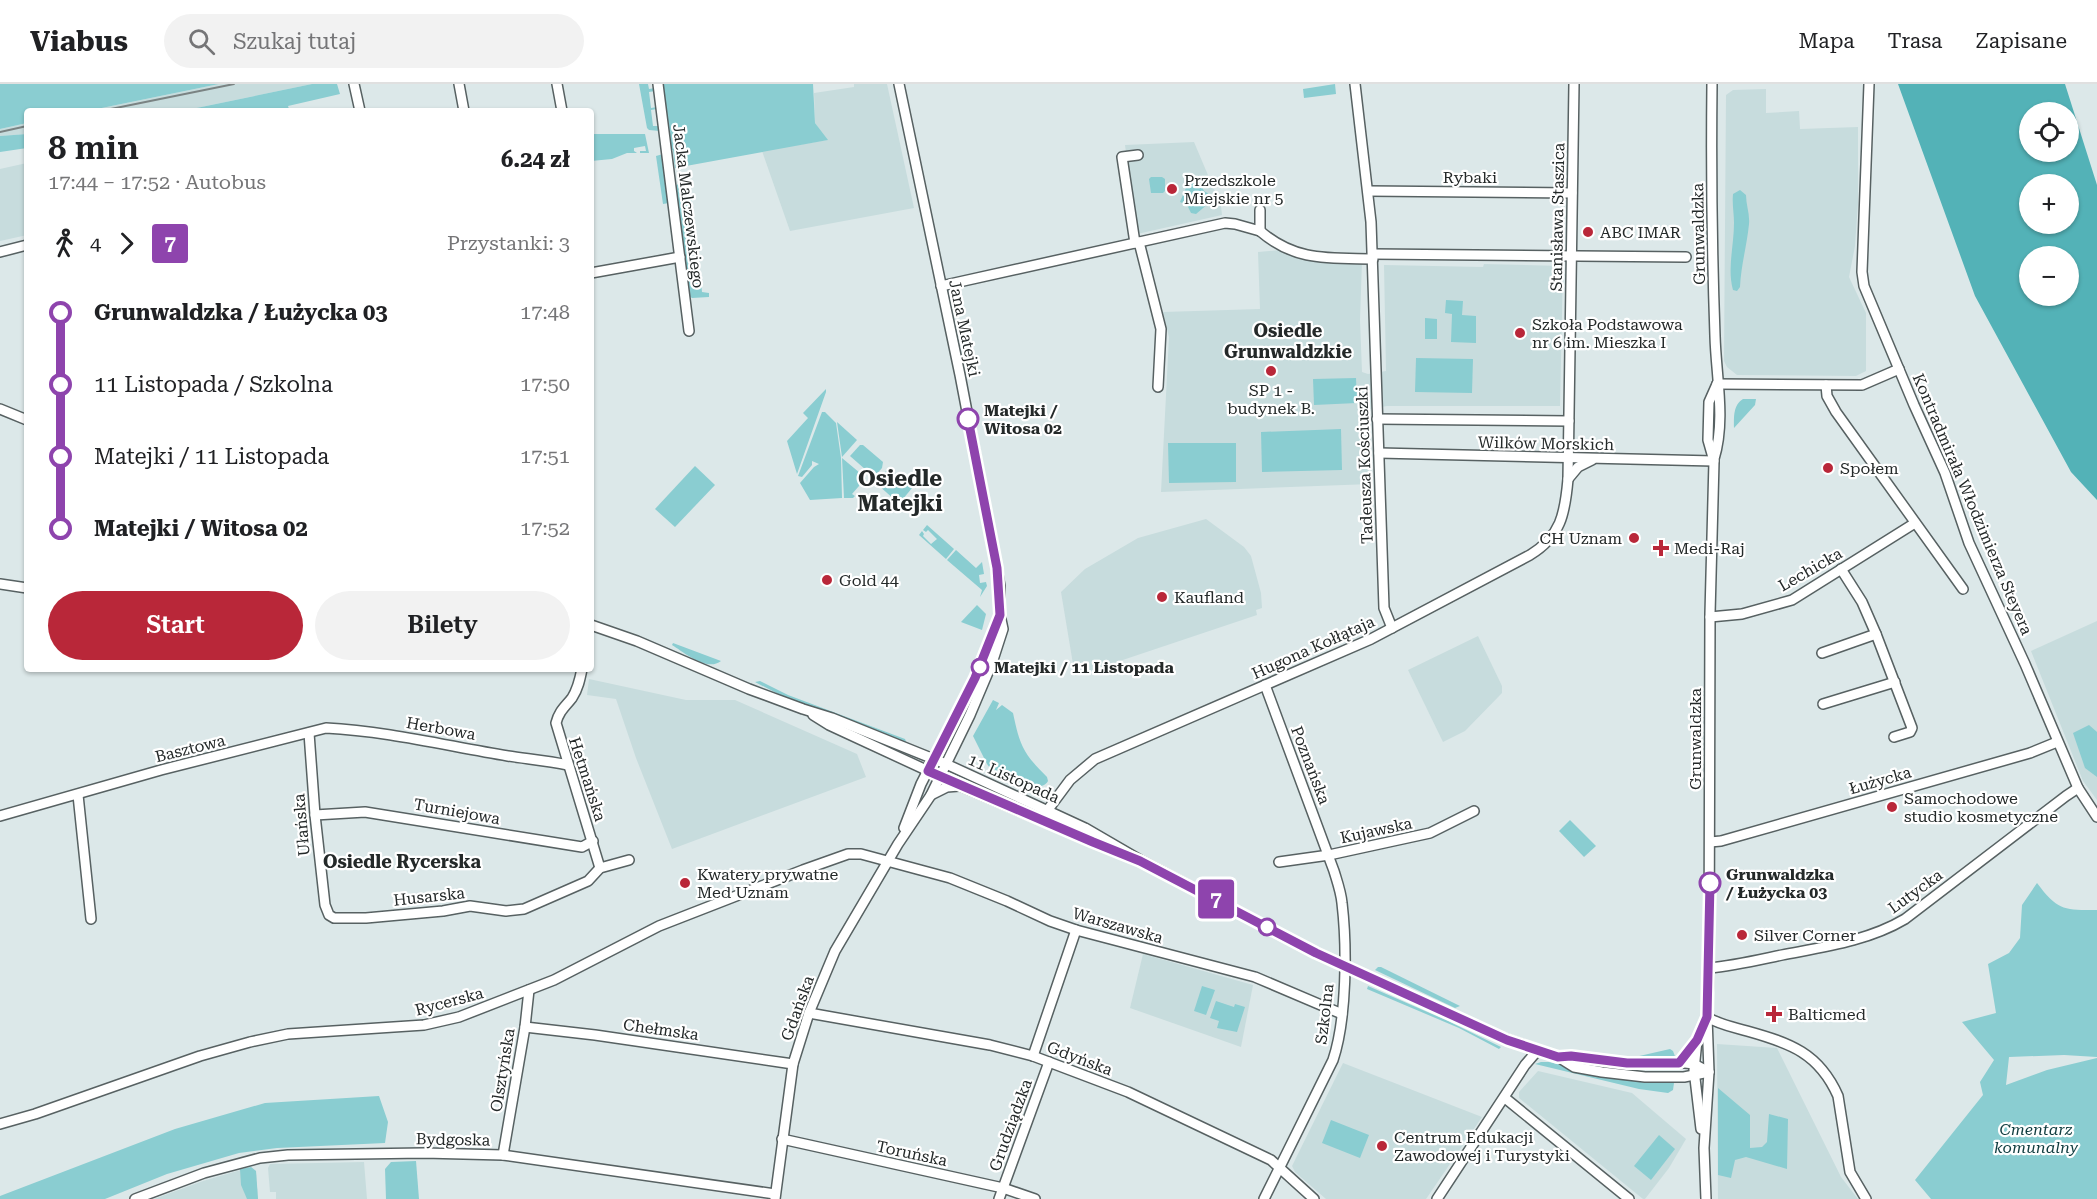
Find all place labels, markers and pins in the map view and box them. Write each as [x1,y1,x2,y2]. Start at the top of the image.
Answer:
place label: Przedszkole Miejskie nr 5 [1184,171,1284,208]
marker: Przedszkole Miejskie nr 5 [1165,182,1179,196]
place label: ABC IMAR [1600,223,1681,242]
marker: ABC IMAR [1581,225,1595,239]
place label: Szkoła Podstawowa nr 6 im. Mieszka I [1532,315,1683,352]
marker: Szkoła Podstawowa nr 6 im. Mieszka I [1513,326,1527,340]
marker: SP 1 - budynek B. [1264,364,1278,378]
place label: SP 1 - budynek B. [1227,381,1315,418]
place label: Matejki / Witosa 02 [984,401,1062,438]
marker: Matejki / Witosa 02 [957,408,979,430]
place label: Społem [1840,459,1899,478]
marker: Społem [1821,461,1835,475]
place label: CH Uznam [1540,529,1622,548]
marker: CH Uznam [1627,531,1641,545]
marker: Medi-Raj [1652,539,1670,557]
place label: Medi-Raj [1674,539,1745,558]
place label: Gold 44 [839,571,899,590]
marker: Gold 44 [820,573,834,587]
place label: Kaufland [1174,588,1244,607]
marker: Kaufland [1155,590,1169,604]
marker: Matejki / 11 Listopada [971,658,989,676]
place label: Matejki / 11 Listopada [994,658,1174,677]
place label: Samochodowe studio kosmetyczne [1904,789,2058,826]
marker: Samochodowe studio kosmetyczne [1885,800,1899,814]
place label: Kwatery prywatne Med Uznam [697,865,839,902]
place label: Grunwaldzka / Łużycka 03 [1725,865,1835,902]
marker: Grunwaldzka / Łużycka 03 [1699,872,1721,894]
marker: Kwatery prywatne Med Uznam [678,876,692,890]
unlabelled marker [1258,918,1276,936]
place label: Silver Corner [1754,926,1856,945]
marker: Silver Corner [1735,928,1749,942]
marker: Balticmed [1765,1005,1783,1023]
place label: Balticmed [1788,1005,1866,1024]
place label: Centrum Edukacji Zawodowej i Turystyki [1394,1128,1570,1165]
marker: Centrum Edukacji Zawodowej i Turystyki [1375,1139,1389,1153]

